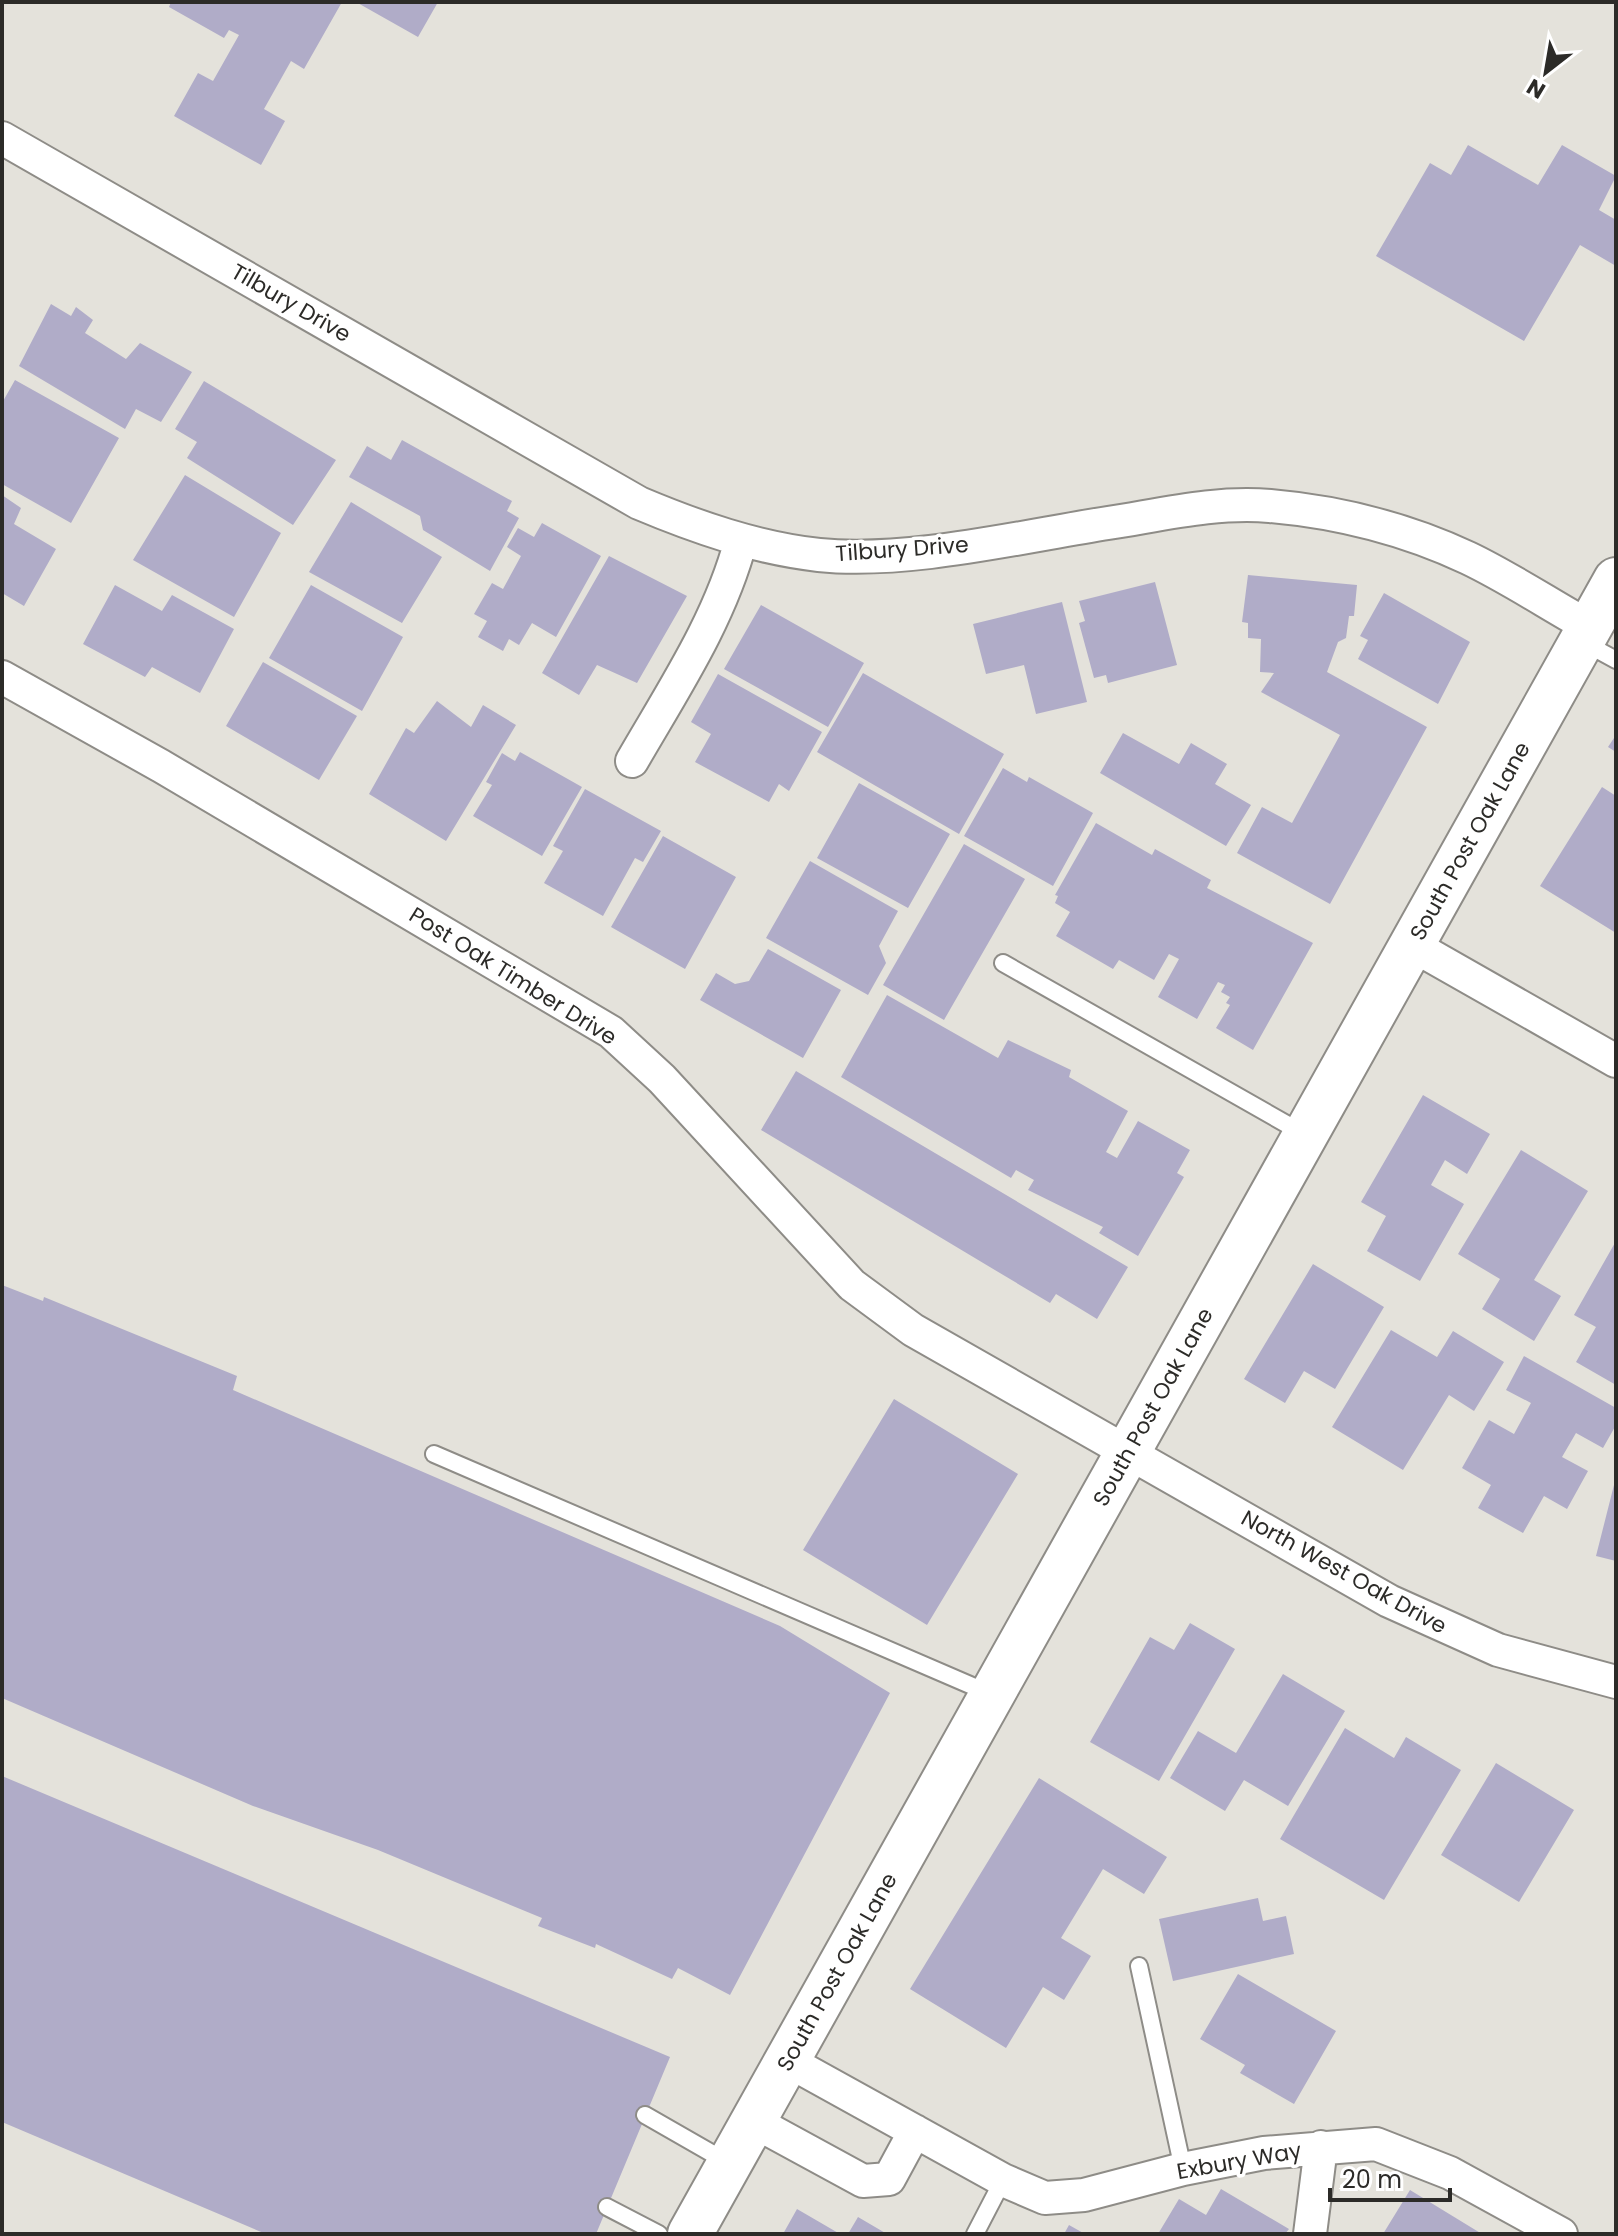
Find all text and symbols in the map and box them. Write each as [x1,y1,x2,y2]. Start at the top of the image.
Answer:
north arrow [1506,32,1586,112]
text: N [1521,71,1551,106]
street label: Tilbury Drive [226,256,356,350]
street label: Tilbury Drive [834,529,970,569]
street label: South Post Oak Lane [1402,736,1538,946]
street label: Post Oak Timber Drive [403,899,623,1053]
street label: South Post Oak Lane [1085,1302,1221,1512]
street label: North West Oak Drive [1236,1503,1452,1641]
street label: South Post Oak Lane [769,1867,905,2077]
street label: Exbury Way [1174,2135,1304,2187]
scale bar [1330,2152,1450,2202]
text: 20 m [1342,2163,1402,2196]

